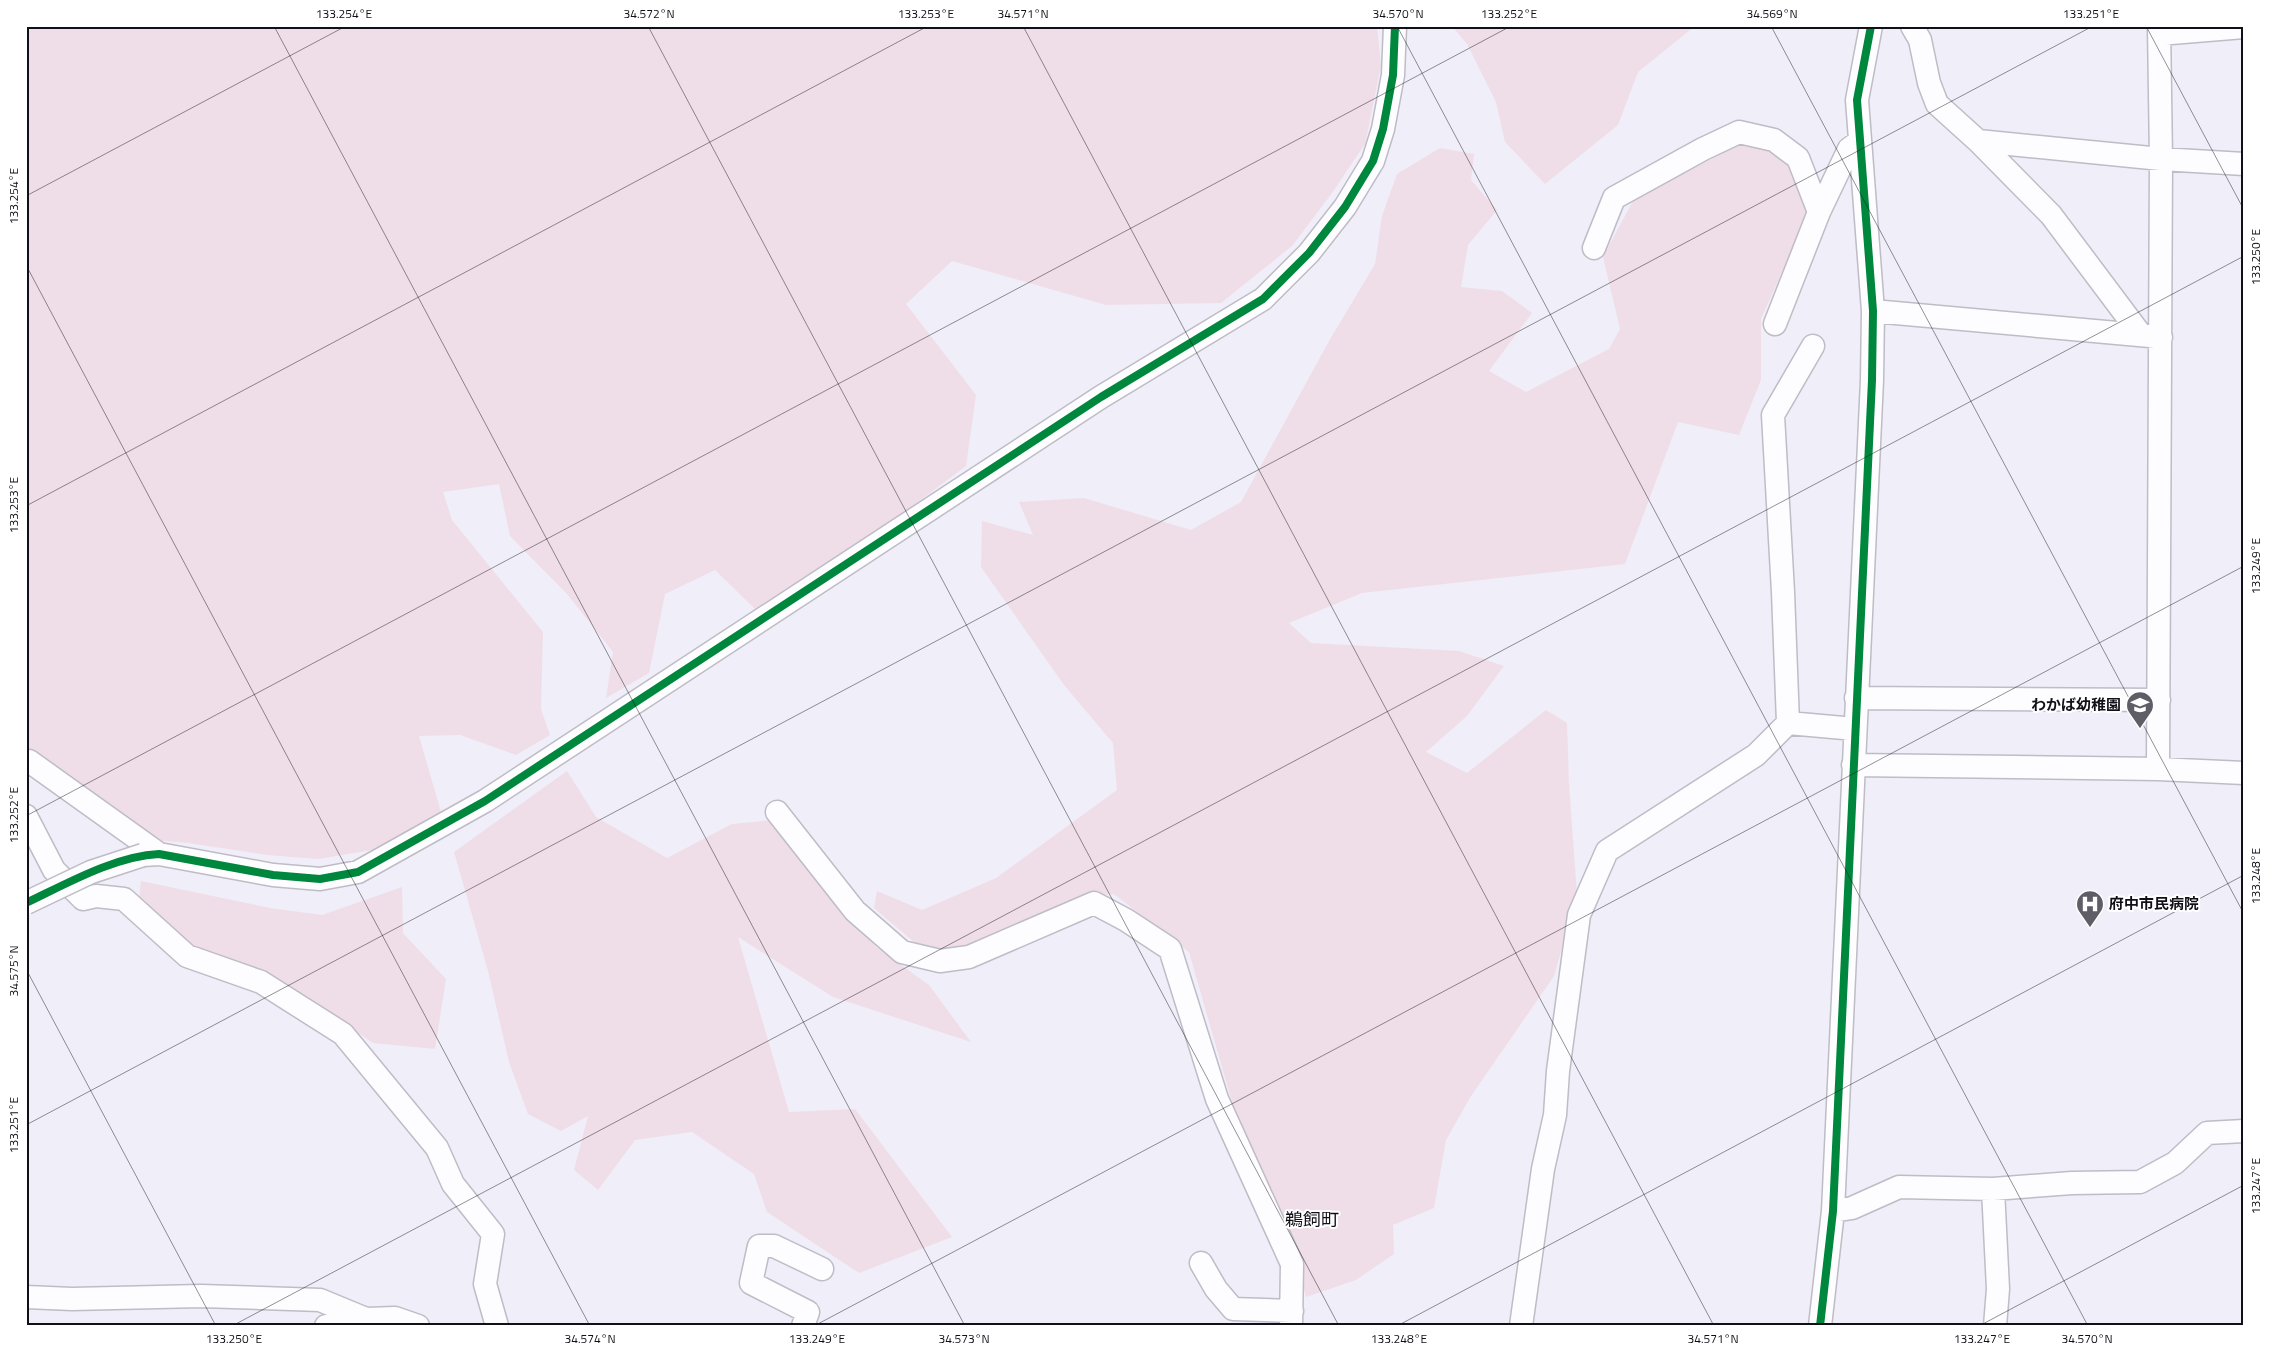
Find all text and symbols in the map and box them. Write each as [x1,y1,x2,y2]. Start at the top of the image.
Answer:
text: 133.254°E [316,4,372,23]
text: 34.572°N [623,4,675,23]
text: 133.253°E [898,4,954,23]
text: 34.571°N [997,4,1049,23]
text: 34.570°N [1372,4,1424,23]
text: 133.252°E [1481,4,1537,23]
text: 34.569°N [1746,4,1798,23]
text: 133.251°E [2063,4,2119,23]
text: 133.254°E [4,168,23,224]
text: 133.250°E [2246,229,2265,285]
text: 133.253°E [4,477,23,533]
text: 133.249°E [2246,538,2265,594]
school or university icon: わかば幼稚園 [2125,690,2155,729]
place label: わかば幼稚園 [2031,693,2121,716]
text: 133.252°E [4,787,23,843]
text: 133.248°E [2246,848,2265,904]
hospital icon: 府中市民病院 [2075,889,2105,928]
place label: 府中市民病院 [2109,892,2199,915]
text: 34.575°N [4,945,23,997]
text: 133.251°E [4,1097,23,1153]
text: 133.247°E [2246,1158,2265,1214]
district label: 鵜飼町 [1285,1206,1339,1233]
text: 133.250°E [206,1329,262,1348]
text: 34.574°N [564,1329,616,1348]
text: 133.249°E [789,1329,845,1348]
text: 34.573°N [938,1329,990,1348]
text: 133.248°E [1371,1329,1427,1348]
text: 34.571°N [1687,1329,1739,1348]
text: 133.247°E [1954,1329,2010,1348]
text: 34.570°N [2061,1329,2113,1348]

